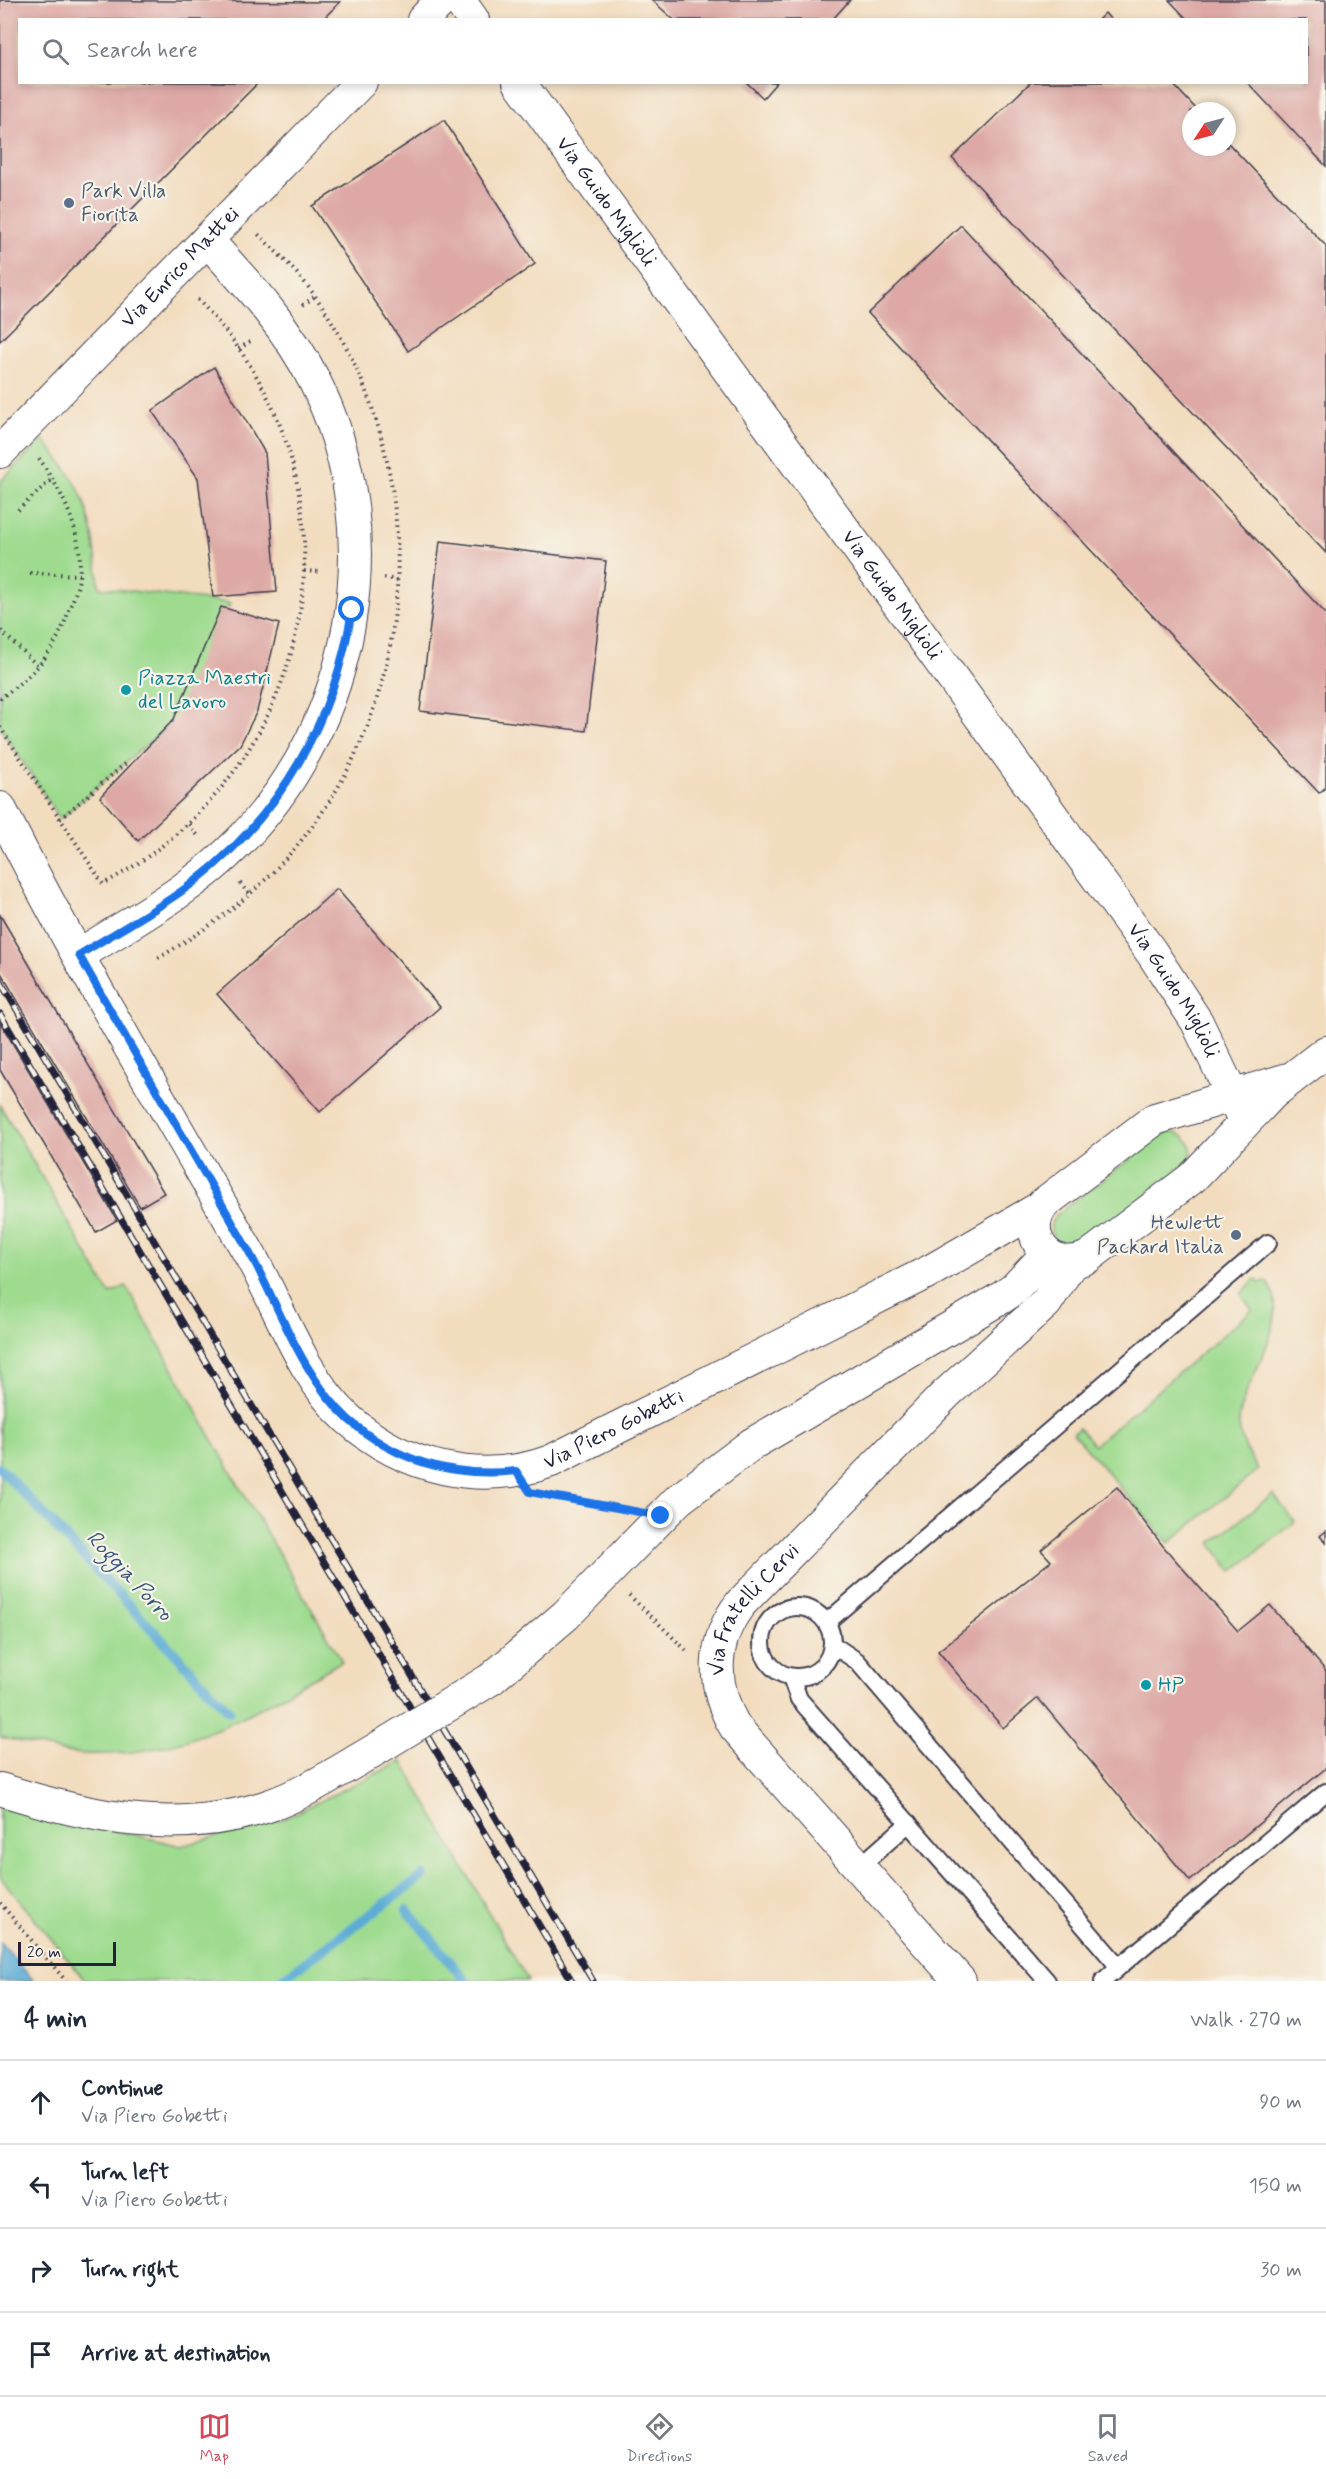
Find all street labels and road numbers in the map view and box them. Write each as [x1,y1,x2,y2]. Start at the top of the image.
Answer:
street label: Via Guido Miglioli [549,131,663,272]
street label: Via Enrico Mattei [115,201,246,334]
street label: Via Guido Miglioli [835,524,948,666]
street label: Via Guido Miglioli [1121,917,1226,1062]
street label: Via Piero Gobetti [540,1383,689,1477]
street label: Via Fratelli Cervi [704,1537,806,1676]

